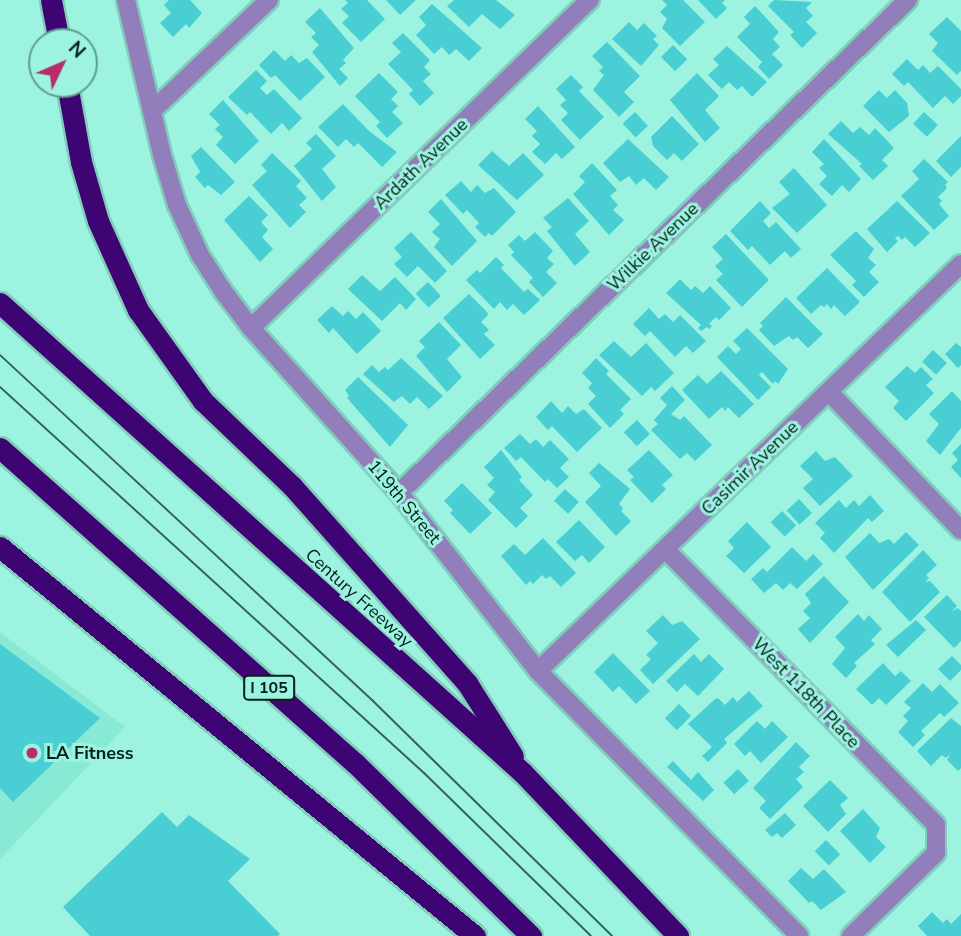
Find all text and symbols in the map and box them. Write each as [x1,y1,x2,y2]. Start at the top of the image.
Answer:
north arrow [28,28,98,98]
text: N [62,36,91,64]
street label: Ardath Avenue [370,114,472,214]
street label: Wilkie Avenue [603,198,703,296]
street label: Casimir Avenue [697,416,803,520]
street label: 119th Street [363,456,445,548]
street label: Century Freeway [301,544,417,652]
street label: West 118th Place [748,633,864,753]
road number: I 105 [243,676,295,701]
place label: LA Fitness [46,742,134,764]
marker: LA Fitness [24,745,40,761]

